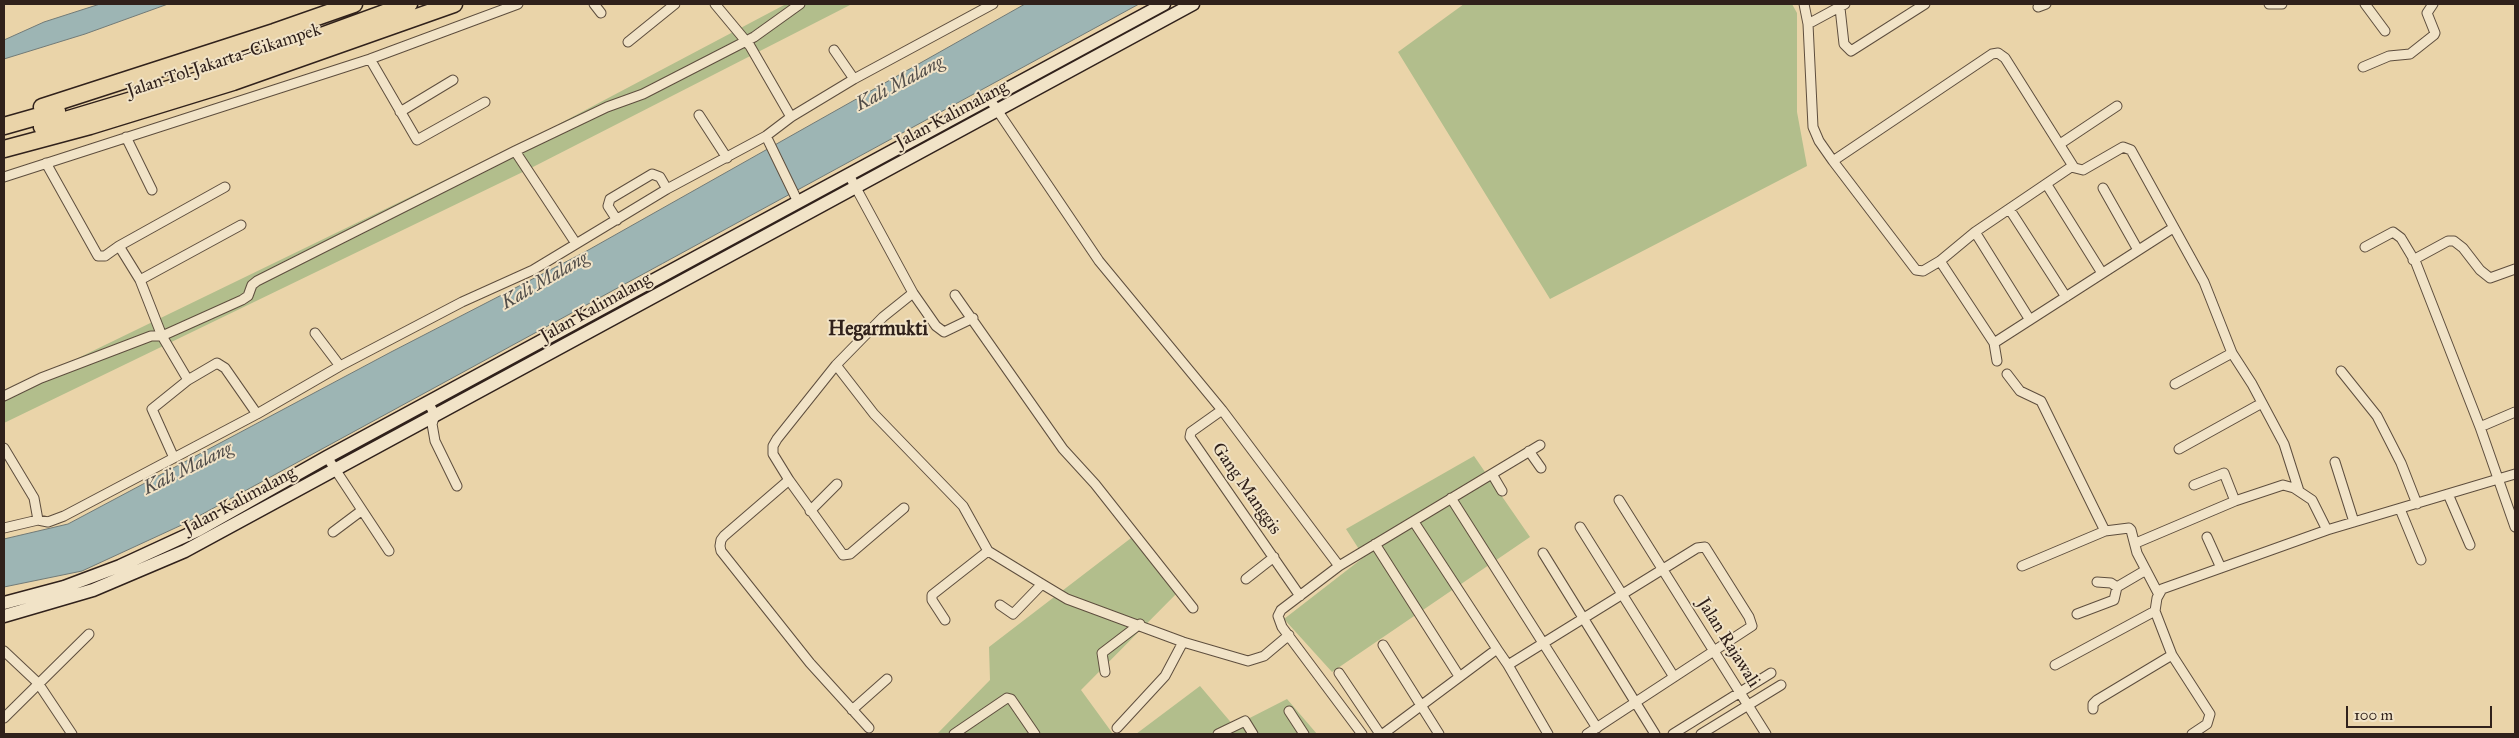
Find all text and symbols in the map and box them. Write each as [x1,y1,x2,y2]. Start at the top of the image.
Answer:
street label: Jalan Tol Jakarta–Cikampek [124,19,324,103]
water label: Kali Malang [852,51,948,117]
street label: Jalan Kalimalang [892,76,1012,154]
water label: Kali Malang [497,247,593,315]
street label: Jalan Kalimalang [537,268,655,348]
district label: Hegarmukti [828,318,928,342]
water label: Kali Malang [140,438,236,500]
street label: Gang Manggis [1206,439,1286,539]
street label: Jalan Kalimalang [180,462,300,540]
street label: Jalan Rajawali [1692,594,1764,692]
scale bar [2349,696,2495,728]
text: 100 m [2354,706,2393,724]

